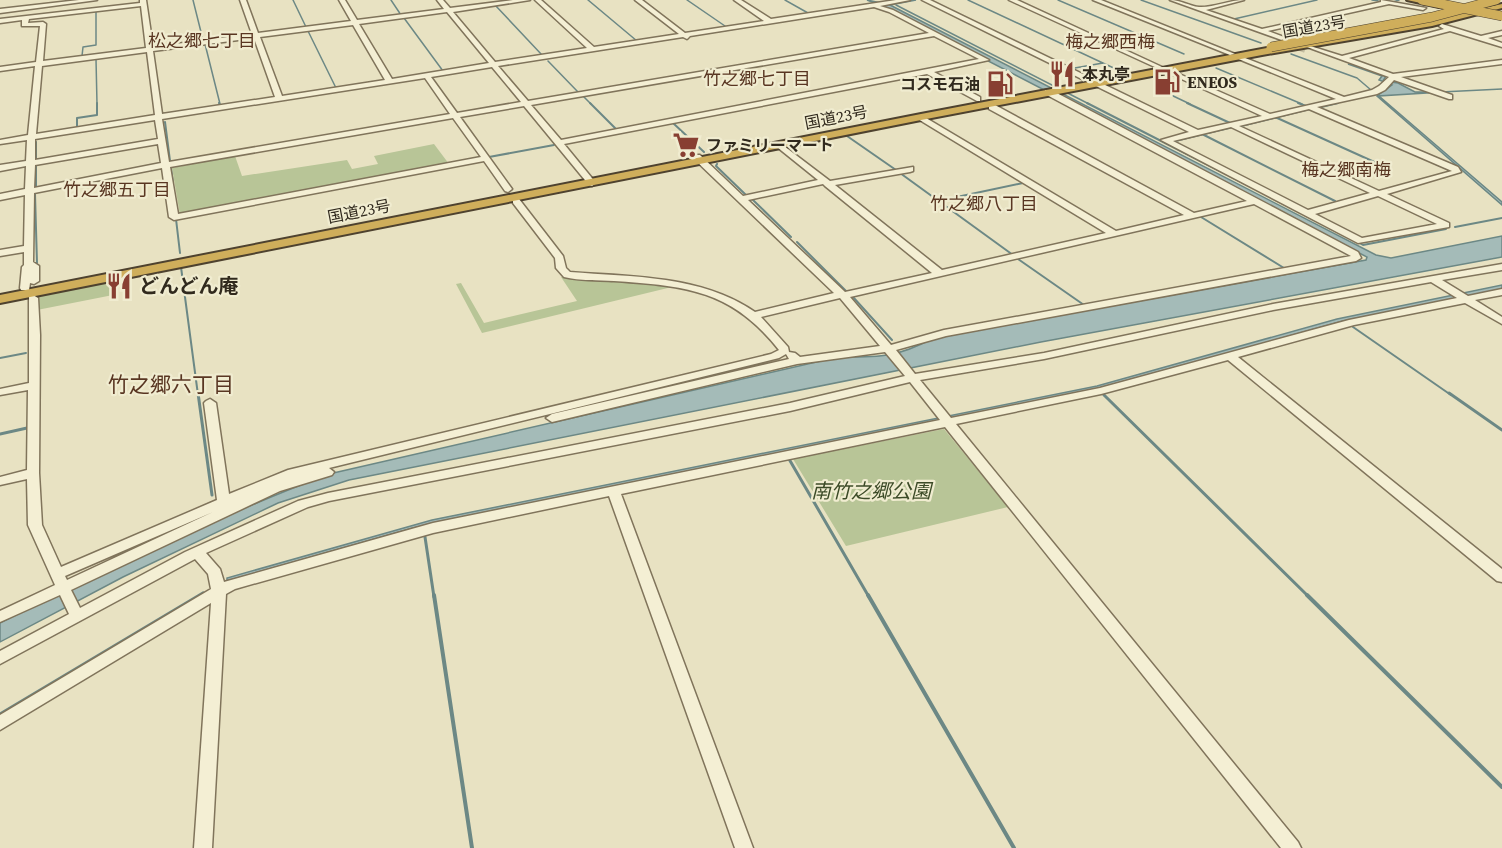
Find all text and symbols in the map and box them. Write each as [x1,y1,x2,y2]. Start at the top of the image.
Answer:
street label: 国道23号 [1281,10,1347,42]
district label: 松之郷七丁目 [148,28,256,53]
district label: 梅之郷西梅 [1065,29,1155,54]
restaurant icon: 本丸亭 [1047,59,1077,89]
place label: 本丸亭 [1082,63,1130,85]
district label: 竹之郷七丁目 [703,66,811,91]
fuel station icon: ENEOS [1152,67,1182,97]
fuel station icon: コスモ石油 [985,69,1015,99]
place label: ENEOS [1187,71,1238,93]
place label: コスモ石油 [900,73,980,95]
street label: 国道23号 [802,100,870,134]
supermarket icon: ファミリーマート [671,130,701,160]
place label: ファミリーマート [706,134,834,156]
district label: 梅之郷南梅 [1301,157,1391,182]
district label: 竹之郷五丁目 [63,177,171,202]
district label: 竹之郷八丁目 [930,191,1038,216]
street label: 国道23号 [325,194,393,228]
restaurant icon: どんどん庵 [104,271,134,301]
place label: どんどん庵 [139,272,238,300]
district label: 竹之郷六丁目 [108,370,234,399]
park label: 南竹之郷公園 [811,477,934,505]

